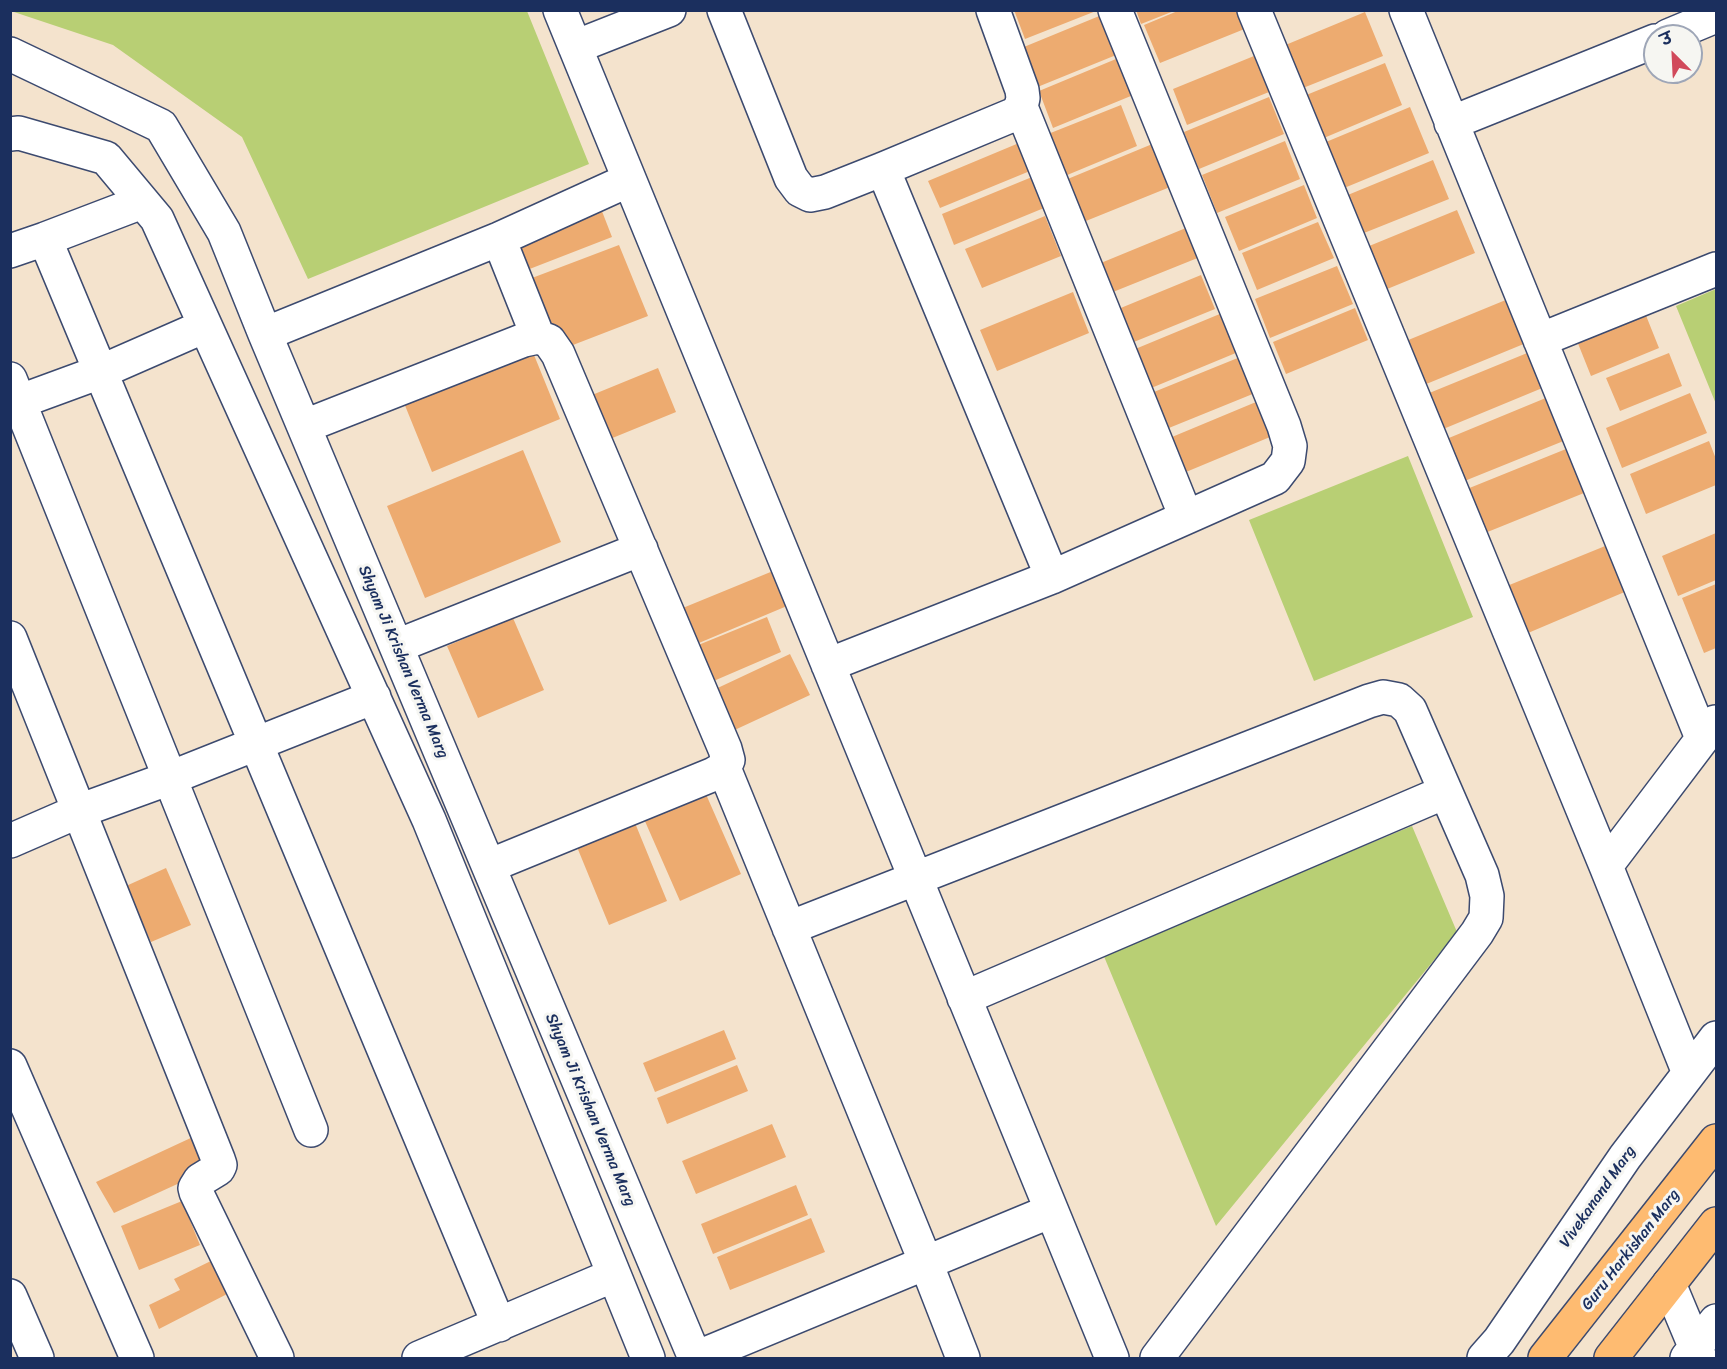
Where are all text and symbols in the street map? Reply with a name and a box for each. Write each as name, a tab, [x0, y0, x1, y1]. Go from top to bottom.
north arrow	[1643, 24, 1703, 84]
text: उ	[1656, 24, 1677, 54]
street label: Shyam Ji Krishan Verma Marg	[354, 563, 452, 761]
street label: Shyam Ji Krishan Verma Marg	[541, 1011, 639, 1209]
street label: Vivekanand Marg	[1556, 1142, 1640, 1252]
street label: Guru Harkishan Marg	[1578, 1186, 1684, 1314]

